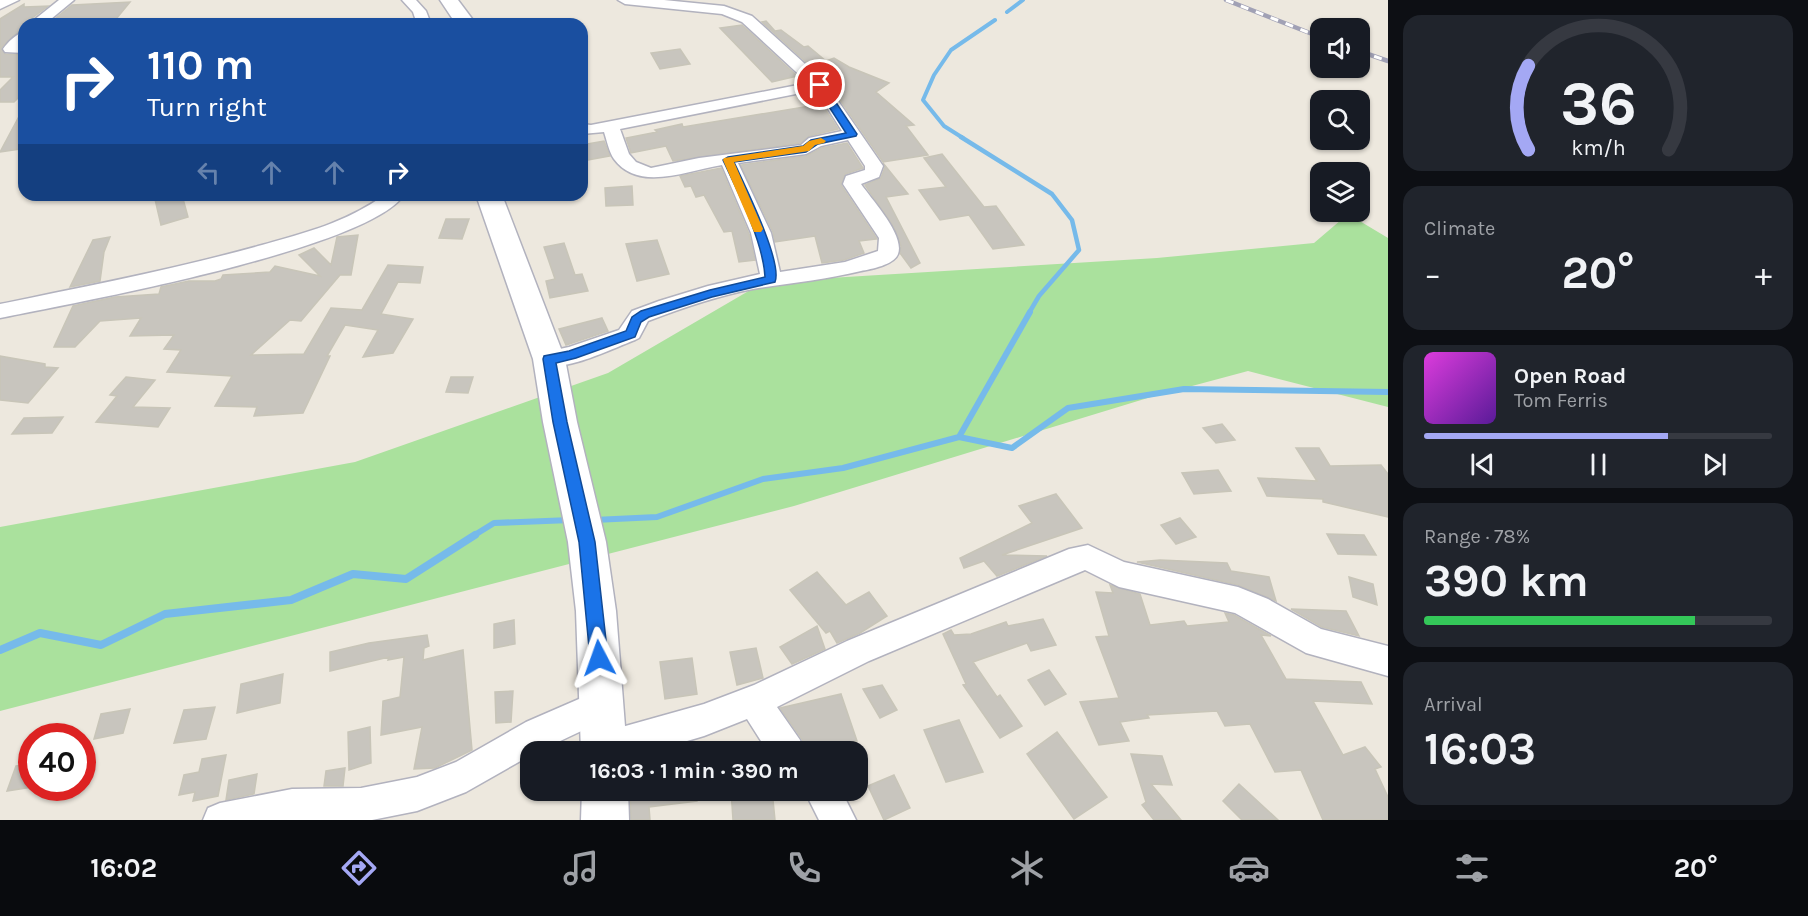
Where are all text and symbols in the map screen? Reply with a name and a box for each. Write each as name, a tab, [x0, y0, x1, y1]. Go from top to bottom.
map controls	[1310, 18, 1370, 222]
button: sound	[1310, 18, 1370, 78]
text: 110 m	[147, 40, 254, 90]
icon: right	[48, 42, 126, 120]
pin	[794, 59, 845, 110]
text: 36	[1560, 67, 1636, 140]
icon: arrive	[803, 68, 836, 101]
button: search	[1310, 90, 1370, 150]
text: Turn right	[147, 91, 267, 123]
text: km/h	[1571, 135, 1625, 160]
icon: left	[192, 156, 225, 189]
icon: ahead	[255, 156, 288, 189]
icon: ahead	[318, 156, 351, 189]
icon: right	[381, 156, 414, 189]
button: layers	[1310, 162, 1370, 222]
text: Climate	[1424, 217, 1495, 240]
text: 20°	[1561, 247, 1635, 299]
text: −	[1424, 255, 1441, 293]
text: +	[1755, 255, 1772, 293]
text: Open Road	[1514, 363, 1626, 389]
text: Tom Ferris	[1514, 389, 1608, 412]
icon: previous	[1466, 448, 1499, 481]
icon: pause	[1582, 448, 1615, 481]
icon: next	[1698, 448, 1731, 481]
text: Range · 78%	[1424, 525, 1530, 548]
text: 390 km	[1424, 555, 1589, 607]
position arrow	[567, 626, 631, 690]
text: Arrival	[1424, 693, 1483, 716]
speed limit sign: 40	[18, 723, 96, 801]
text: 16:03	[1424, 723, 1536, 775]
text: 16:03 · 1 min · 390 m	[589, 758, 799, 784]
icon: directions	[338, 847, 380, 889]
icon: music	[560, 847, 602, 889]
icon: phone	[783, 847, 825, 889]
icon: climate	[1006, 847, 1048, 889]
icon: car	[1228, 847, 1270, 889]
icon: filters	[1451, 847, 1493, 889]
text: 16:02	[90, 852, 157, 884]
text: 20°	[1674, 852, 1718, 884]

